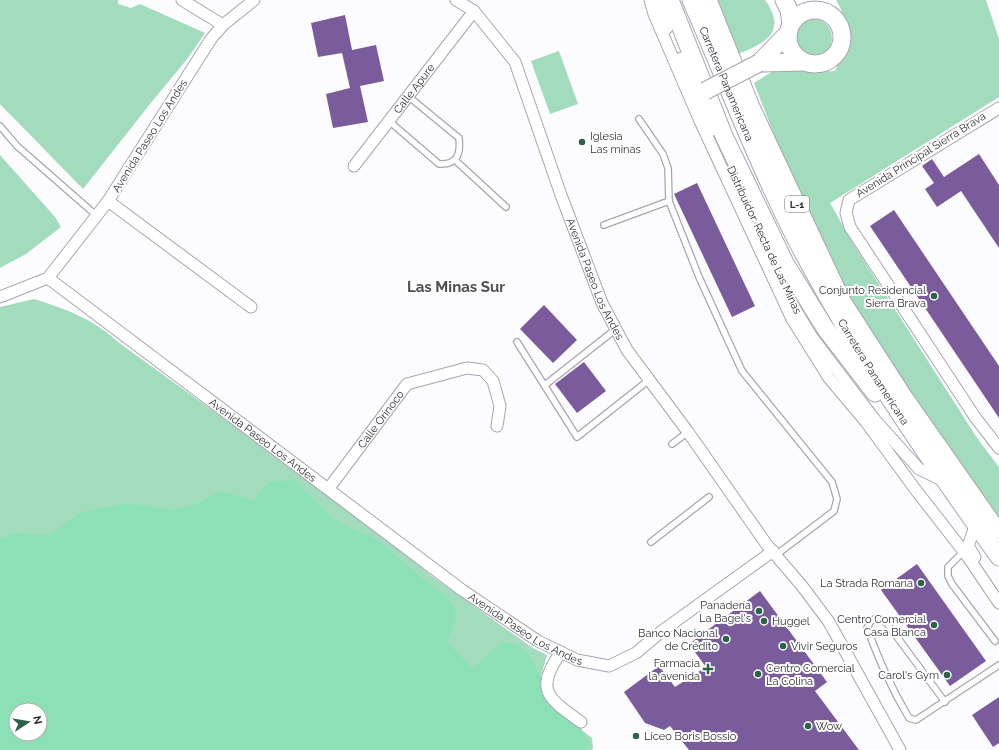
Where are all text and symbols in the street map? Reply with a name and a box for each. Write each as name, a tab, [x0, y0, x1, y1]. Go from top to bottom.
street label: Carretera Panamericana	[697, 25, 756, 143]
street label: Calle Apure	[391, 61, 438, 116]
street label: Avenida Paseo Los Andes	[110, 77, 190, 195]
street label: Avenida Principal Sierra Brava	[854, 110, 988, 200]
place label: Iglesia Las minas	[590, 130, 641, 156]
marker: Iglesia Las minas	[577, 137, 587, 147]
street label: Distribuidor: Recta de Las Minas	[724, 164, 804, 316]
road number: L-1	[785, 196, 809, 212]
street label: Avenida Paseo Los Andes	[564, 216, 627, 342]
district label: Las Minas Sur	[407, 278, 505, 296]
place label: Conjunto Residencial Sierra Brava	[819, 284, 926, 310]
marker: Conjunto Residencial Sierra Brava	[929, 291, 939, 301]
street label: Carretera Panamericana	[835, 317, 912, 427]
street label: Calle Orinoco	[355, 387, 407, 451]
street label: Avenida Paseo Los Andes	[207, 395, 319, 485]
place label: La Strada Romana	[820, 577, 913, 590]
marker: La Strada Romana	[916, 578, 926, 588]
street label: Avenida Paseo Los Andes	[466, 590, 583, 667]
place label: Panadería La Bagel's	[699, 599, 751, 625]
marker: Panadería La Bagel's	[754, 606, 764, 616]
place label: Centro Comercial Casa Blanca	[837, 613, 926, 639]
place label: Huggel	[772, 615, 810, 628]
marker: Huggel	[759, 616, 769, 626]
marker: Centro Comercial Casa Blanca	[929, 620, 939, 630]
place label: Banco Nacional de Crédito	[638, 627, 718, 653]
marker: Banco Nacional de Crédito	[721, 634, 731, 644]
place label: Vivir Seguros	[791, 640, 858, 653]
marker: Vivir Seguros	[778, 641, 788, 651]
place label: Farmacia la avenida	[649, 657, 700, 683]
place label: Centro Comercial La Colina	[766, 662, 855, 688]
marker: Farmacia la avenida	[703, 664, 713, 674]
marker: Centro Comercial La Colina	[753, 669, 763, 679]
place label: Carol's Gym	[878, 669, 939, 682]
marker: Carol's Gym	[942, 670, 952, 680]
north arrow	[8, 702, 48, 742]
text: N	[30, 715, 45, 725]
place label: Wow	[816, 720, 842, 733]
marker: Wow	[803, 721, 813, 731]
place label: Liceo Boris Bossio	[644, 730, 737, 743]
marker: Liceo Boris Bossio	[631, 731, 641, 741]

